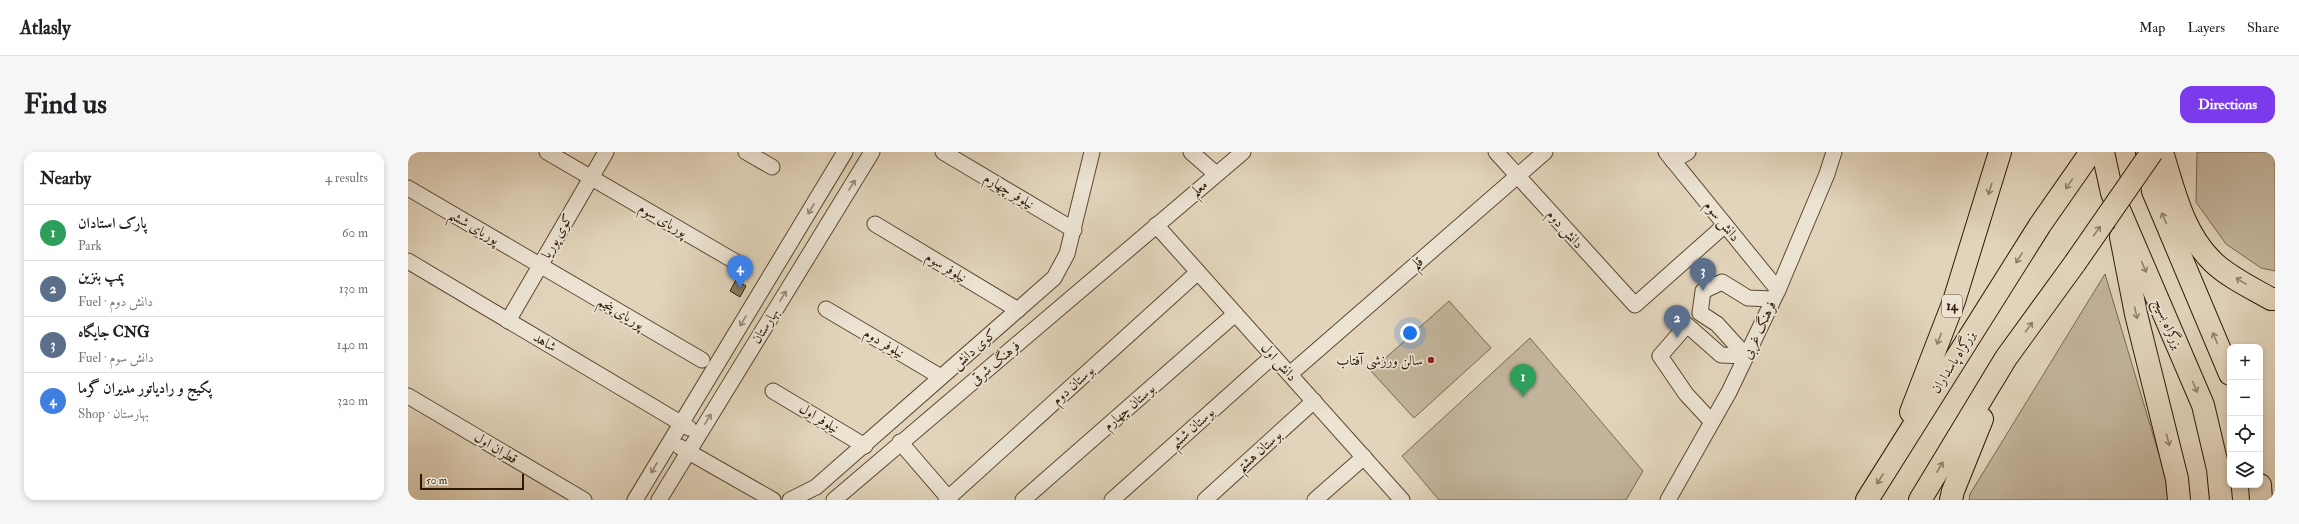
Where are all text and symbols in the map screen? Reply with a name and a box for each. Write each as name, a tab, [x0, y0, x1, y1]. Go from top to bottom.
text: Atlasly	[20, 16, 71, 40]
text: Map	[2139, 19, 2165, 36]
text: Layers	[2187, 19, 2225, 36]
text: Share	[2247, 19, 2279, 36]
button: Directions	[2180, 86, 2275, 123]
text: Find us	[24, 87, 107, 122]
text: Nearby	[40, 168, 91, 189]
street label: نیلوفر چهارم	[979, 169, 1037, 216]
text: 4 results	[325, 170, 368, 186]
street label: معلم	[1187, 176, 1215, 205]
one-way arrow	[2065, 178, 2073, 189]
one-way arrow	[848, 179, 856, 191]
one-way arrow	[1986, 183, 1993, 196]
street label: دانش سوم	[1697, 197, 1744, 247]
street label: پوریای سوم	[634, 199, 692, 245]
one-way arrow	[806, 203, 814, 215]
street label: پوریای ششم	[443, 206, 503, 253]
street label: دانش دوم	[1540, 206, 1587, 255]
street label: کوی پوریا	[538, 211, 578, 262]
one-way arrow	[2160, 212, 2167, 224]
text: پارک استادان	[78, 214, 147, 233]
text: 1	[51, 225, 55, 241]
text: 60 m	[342, 225, 368, 241]
one-way arrow	[2093, 225, 2101, 236]
text: Park	[78, 238, 102, 254]
street label: نیلوفر سوم	[920, 248, 970, 289]
one-way arrow	[2015, 252, 2023, 264]
street label: قلم	[1407, 253, 1431, 278]
pin: 4	[727, 255, 753, 288]
pin: 3	[1690, 258, 1716, 291]
one-way arrow	[2140, 261, 2148, 273]
text: پمپ بنزین	[78, 267, 124, 286]
one-way arrow	[2235, 277, 2247, 285]
text: 2	[50, 281, 56, 297]
text: 130 m	[339, 281, 368, 297]
one-way arrow	[780, 290, 788, 302]
street label: پوریای پنجم	[592, 293, 649, 338]
text: Fuel · دانش دوم	[78, 294, 153, 310]
road number: 14	[1942, 295, 1962, 317]
street label: بزرگراه بسیج	[2146, 296, 2187, 354]
street label: فرهنگ غربی	[1737, 298, 1781, 362]
street label: بهارستان	[748, 305, 783, 347]
pin: 2	[1664, 305, 1690, 338]
one-way arrow	[2133, 307, 2141, 320]
one-way arrow	[739, 315, 747, 327]
one-way arrow	[2025, 321, 2033, 332]
text: جایگاه CNG	[78, 323, 150, 342]
your location	[1400, 323, 1420, 343]
street label: نیلوفر دوم	[859, 324, 908, 365]
street label: کوی دانش	[948, 325, 1000, 374]
street label: بزرگراه پاسداران	[1926, 326, 1981, 398]
street label: شاهد	[530, 329, 560, 355]
one-way arrow	[2211, 332, 2218, 344]
one-way arrow	[1935, 333, 1943, 345]
street label: فرهنگ شرقی	[966, 336, 1024, 390]
text: 3	[51, 337, 56, 353]
text: 140 m	[337, 337, 368, 353]
street label: دانش اول	[1257, 339, 1301, 385]
map controls	[2227, 344, 2263, 488]
button: +	[2227, 344, 2263, 380]
text: Fuel · دانش سوم	[78, 350, 154, 366]
place label: سالن ورزشی آفتاب	[1336, 352, 1423, 370]
marker: سالن ورزشی آفتاب	[1426, 355, 1436, 365]
street label: بوستان دوم	[1048, 361, 1101, 411]
pin: 1	[1510, 364, 1536, 397]
text: پکیج و رادیاتور مدیران گرما	[78, 379, 212, 398]
street label: بوستان چهارم	[1100, 380, 1161, 437]
one-way arrow	[2192, 380, 2199, 392]
button: −	[2227, 380, 2263, 416]
text: 4	[49, 393, 57, 409]
text: 320 m	[337, 393, 368, 409]
street label: نیلوفر اول	[796, 400, 842, 436]
street label: بوستان ششم	[1166, 403, 1221, 456]
text: Shop · بهارستان	[78, 406, 149, 422]
one-way arrow	[704, 413, 712, 425]
button: locate	[2227, 416, 2263, 452]
street label: بوستان هشتم	[1233, 426, 1289, 479]
street label: قطران اول	[471, 428, 521, 468]
one-way arrow	[2164, 433, 2172, 446]
button: layers	[2227, 452, 2263, 488]
one-way arrow	[650, 462, 658, 474]
one-way arrow	[1936, 462, 1944, 473]
scale bar	[420, 472, 524, 491]
one-way arrow	[1876, 473, 1884, 485]
text: 50 m	[426, 474, 447, 487]

